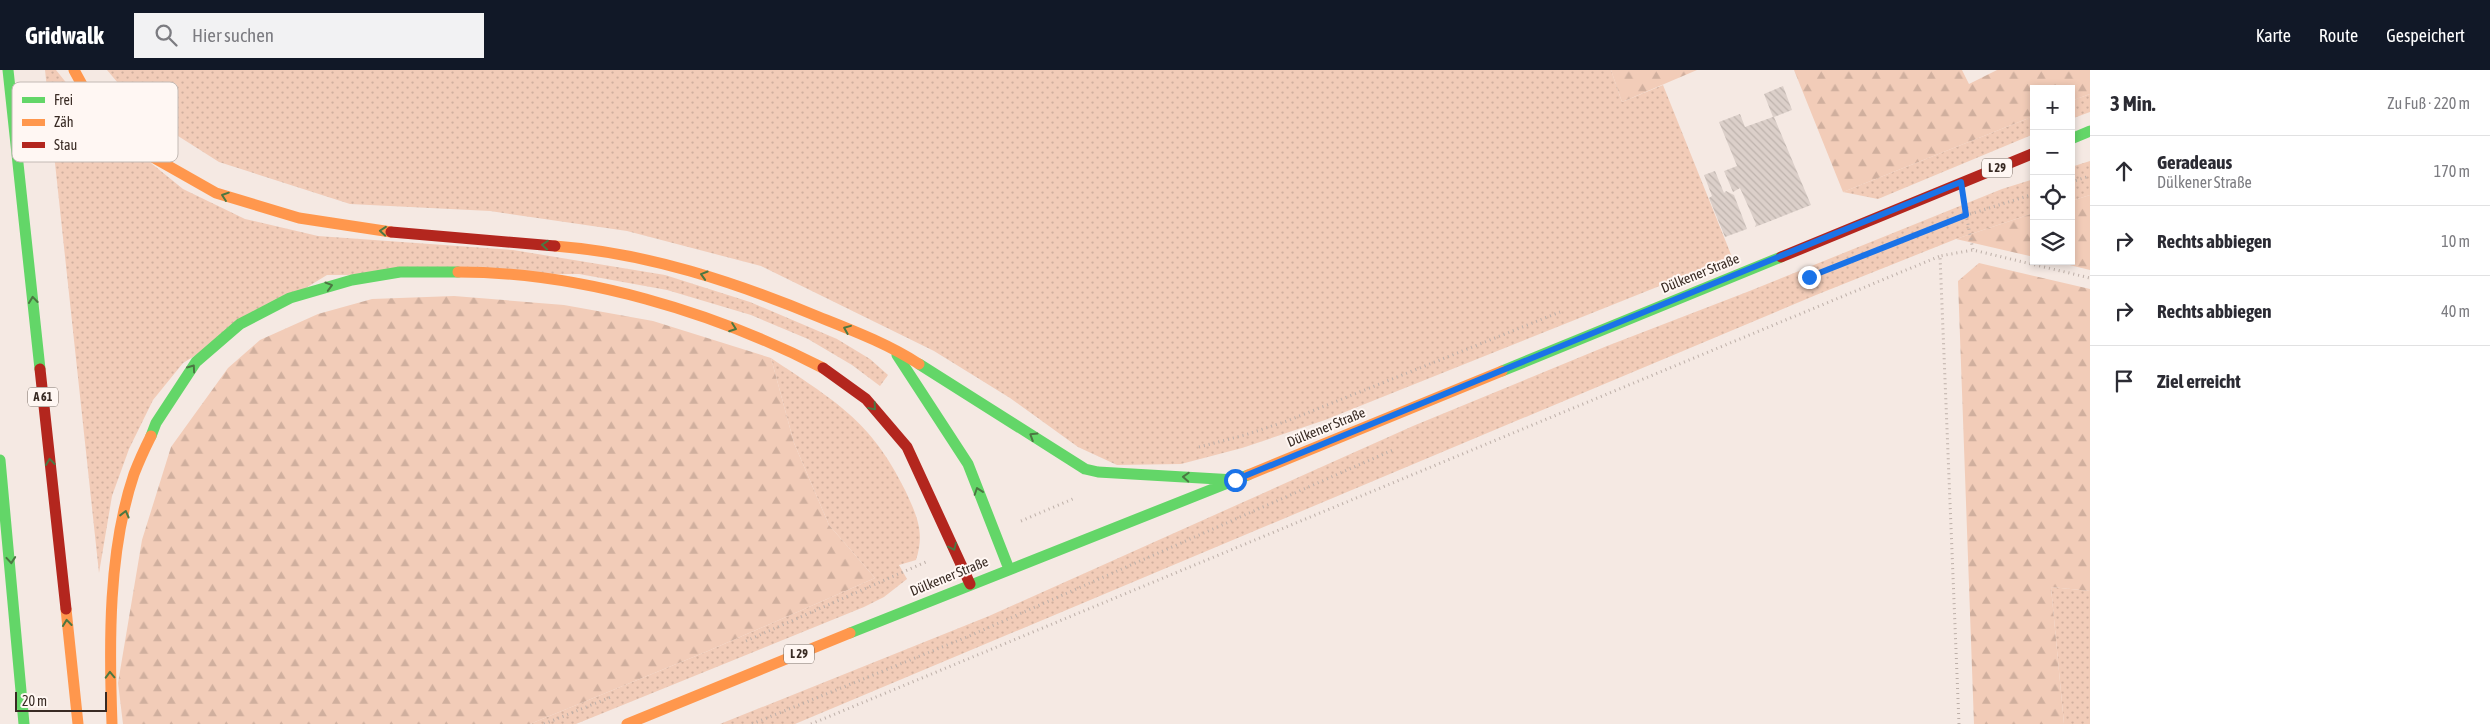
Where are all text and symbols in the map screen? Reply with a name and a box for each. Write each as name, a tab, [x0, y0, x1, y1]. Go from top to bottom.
search box	[134, 13, 484, 58]
icon: search	[152, 21, 180, 49]
text: Gridwalk	[25, 22, 104, 49]
text: Hier suchen	[192, 24, 274, 46]
text: Karte	[2256, 25, 2291, 46]
text: Route	[2319, 25, 2358, 46]
text: Gespeichert	[2386, 25, 2465, 46]
legend	[12, 82, 178, 162]
map controls	[2030, 85, 2075, 265]
button: +	[2030, 85, 2075, 130]
text: 3 Min.	[2110, 91, 2156, 115]
text: Frei	[54, 92, 73, 108]
text: Zu Fuß · 220 m	[2387, 94, 2470, 112]
text: Zäh	[54, 114, 74, 130]
button: −	[2030, 130, 2075, 175]
text: Stau	[54, 137, 77, 153]
text: Geradeaus	[2157, 151, 2232, 173]
icon: ahead	[2110, 157, 2138, 185]
road number: L 29	[1982, 159, 2012, 178]
text: 170 m	[2434, 162, 2470, 180]
text: Dülkener Straße	[2157, 173, 2252, 191]
button: locate	[2030, 175, 2075, 220]
one-way arrow	[221, 192, 230, 202]
button: layers	[2030, 220, 2075, 265]
one-way arrow	[379, 226, 387, 237]
icon: right	[2110, 227, 2138, 255]
text: Rechts abbiegen	[2157, 230, 2272, 252]
text: 10 m	[2441, 232, 2470, 250]
one-way arrow	[541, 240, 549, 251]
street label: Dülkener Straße	[1659, 250, 1741, 296]
route end	[1798, 266, 1821, 289]
one-way arrow	[701, 271, 709, 281]
one-way arrow	[325, 282, 333, 292]
one-way arrow	[28, 296, 39, 304]
icon: right	[2110, 297, 2138, 325]
text: Rechts abbiegen	[2157, 300, 2272, 322]
text: 40 m	[2441, 302, 2470, 320]
one-way arrow	[728, 322, 736, 332]
one-way arrow	[843, 324, 852, 335]
one-way arrow	[186, 364, 195, 374]
icon: arrive	[2110, 367, 2138, 395]
text: Ziel erreicht	[2157, 370, 2241, 392]
road number: A 61	[28, 388, 58, 407]
one-way arrow	[867, 402, 876, 411]
street label: Dülkener Straße	[1285, 404, 1367, 450]
one-way arrow	[1030, 433, 1039, 443]
one-way arrow	[45, 457, 56, 465]
route start	[1224, 469, 1247, 492]
one-way arrow	[1182, 472, 1190, 483]
one-way arrow	[974, 487, 984, 496]
one-way arrow	[119, 510, 130, 518]
one-way arrow	[947, 542, 958, 551]
street label: Dülkener Straße	[908, 553, 990, 599]
one-way arrow	[5, 557, 16, 565]
one-way arrow	[62, 619, 73, 627]
road number: L 29	[784, 644, 814, 664]
one-way arrow	[105, 671, 116, 679]
scale bar	[15, 689, 108, 712]
text: 20 m	[22, 693, 47, 709]

